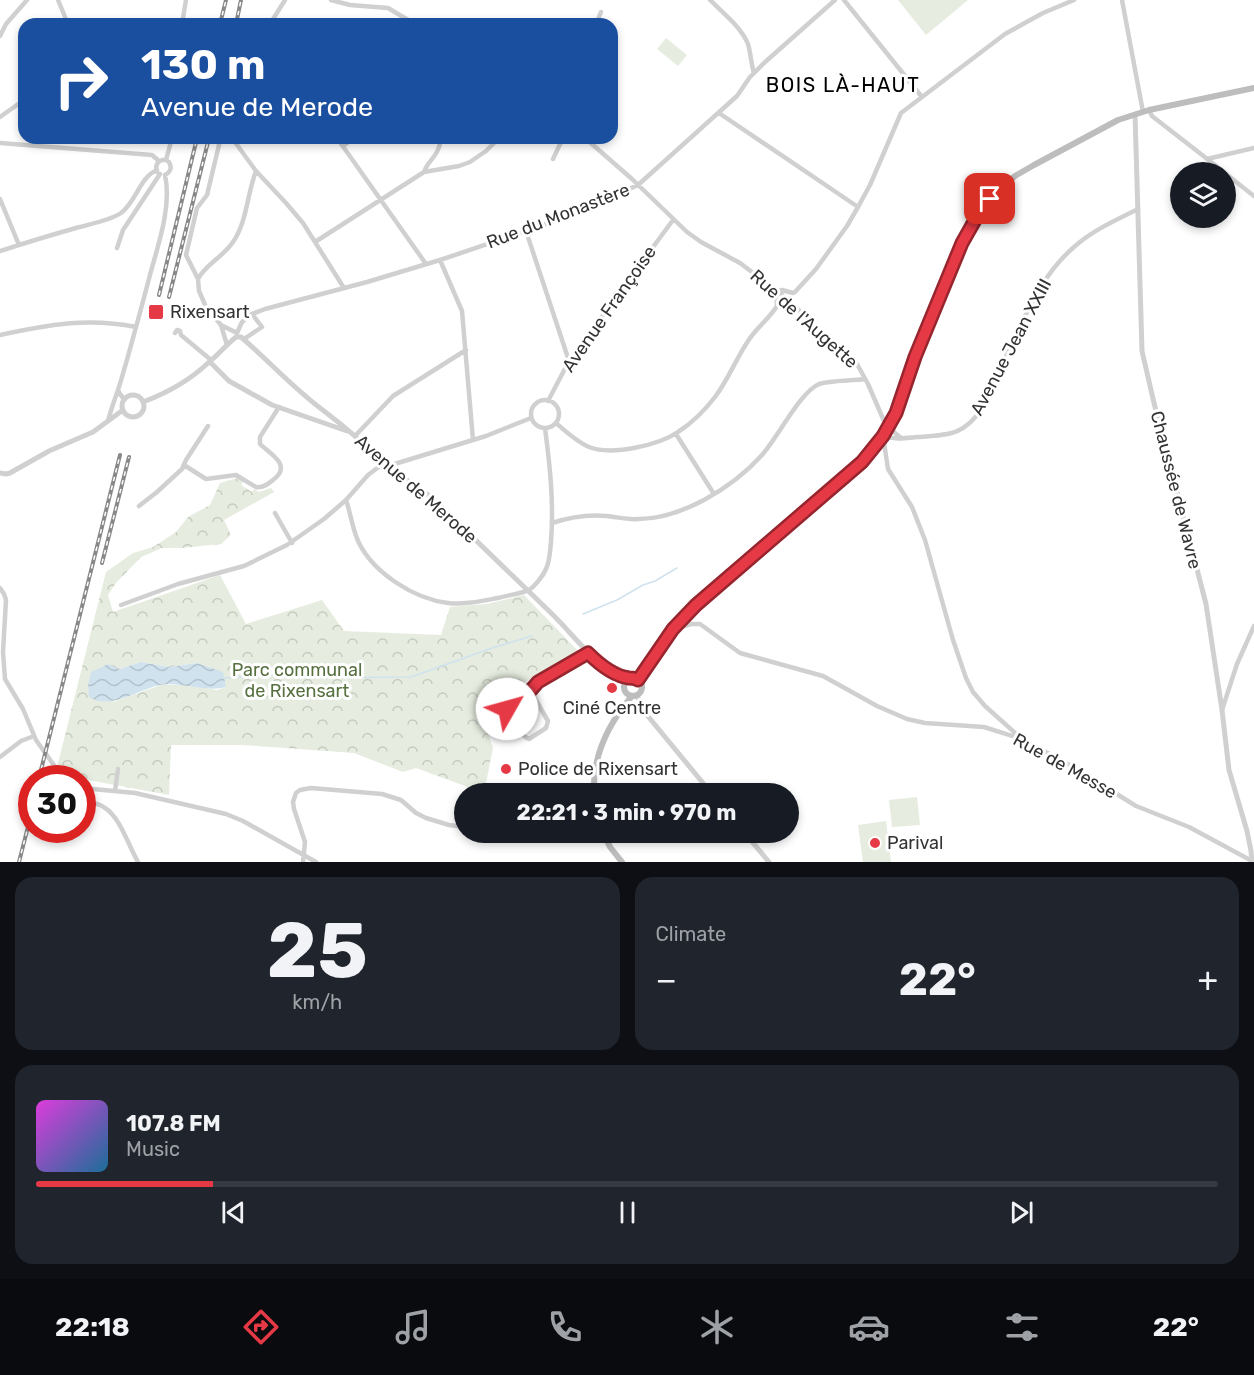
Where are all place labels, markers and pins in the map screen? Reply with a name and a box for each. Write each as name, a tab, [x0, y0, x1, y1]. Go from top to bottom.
pin	[964, 173, 1015, 224]
place label: Rixensart	[170, 301, 250, 323]
marker: Rixensart	[147, 303, 165, 321]
marker: Ciné Centre	[605, 681, 619, 695]
place label: Ciné Centre	[563, 697, 661, 719]
place label: Police de Rixensart	[518, 758, 678, 780]
marker: Police de Rixensart	[499, 762, 513, 776]
place label: Parival	[887, 832, 943, 854]
marker: Parival	[868, 836, 882, 850]

